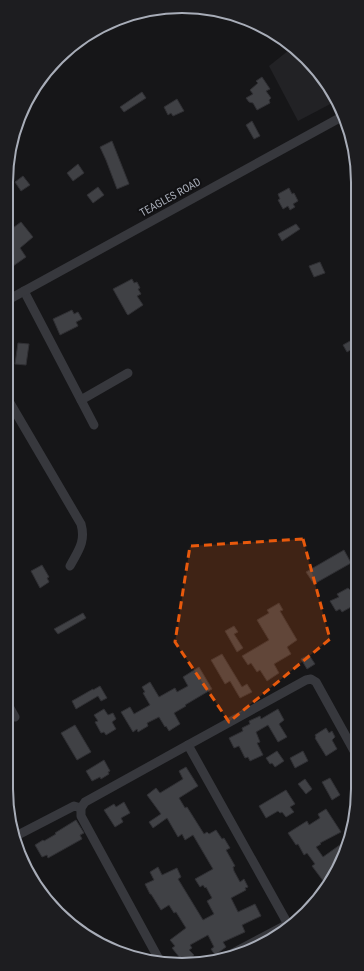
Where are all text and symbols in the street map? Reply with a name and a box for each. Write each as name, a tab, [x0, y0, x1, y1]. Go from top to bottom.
street label: TEAGLES ROAD	[137, 175, 203, 220]

